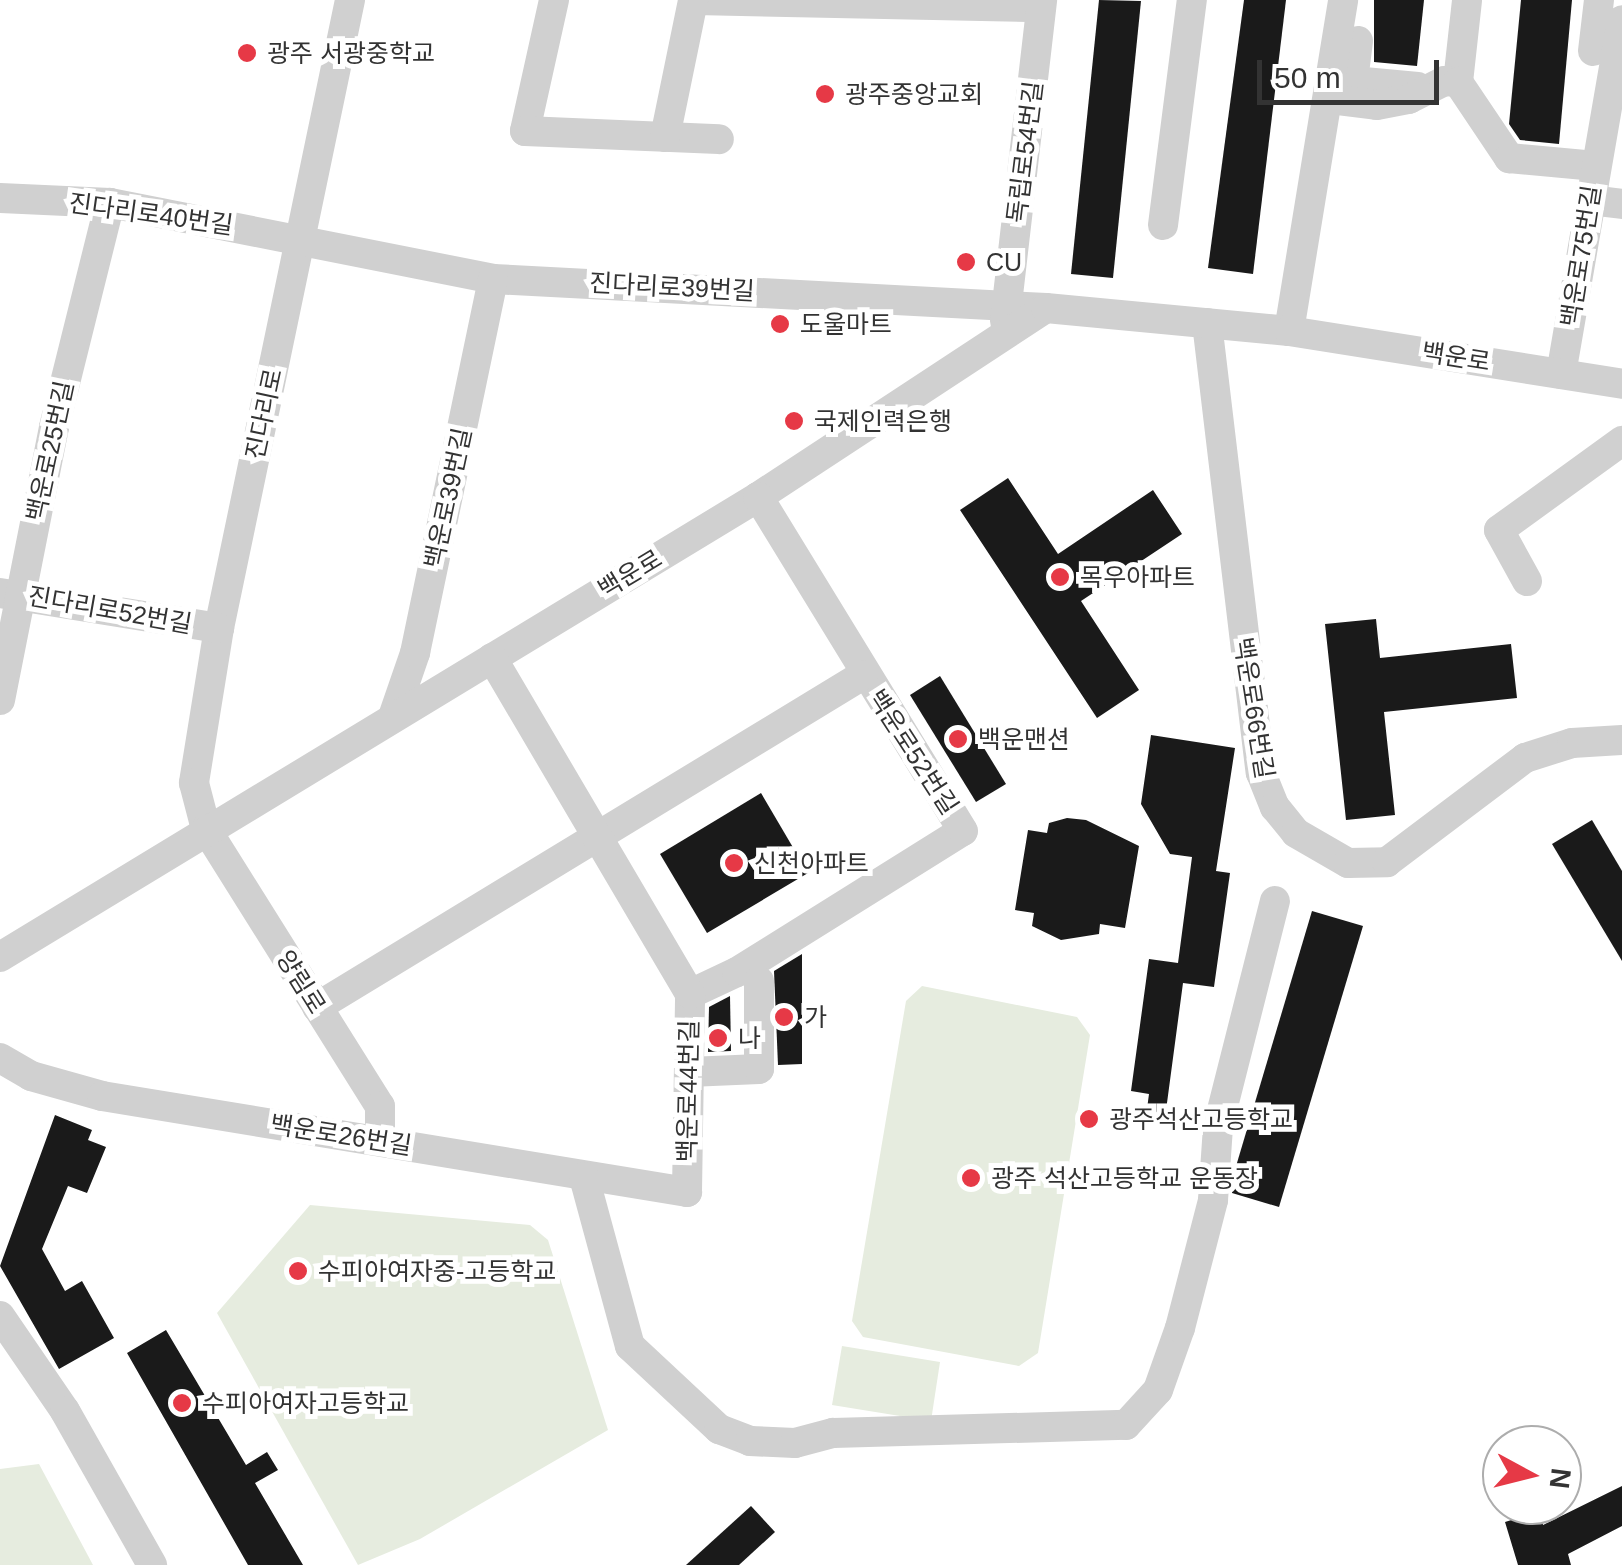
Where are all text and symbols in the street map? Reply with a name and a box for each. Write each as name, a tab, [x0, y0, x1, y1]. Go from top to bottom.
place label: 광주 서광중학교	[267, 38, 435, 68]
scale bar	[1262, 40, 1444, 102]
marker: 광주 서광중학교	[236, 42, 258, 64]
text: 50 m	[1274, 61, 1341, 94]
place label: 광주중앙교회	[845, 79, 983, 109]
street label: 독립로54번길	[1001, 79, 1049, 225]
marker: 광주중앙교회	[814, 83, 836, 105]
street label: 백운로75번길	[1555, 183, 1607, 329]
street label: 진다리로40번길	[67, 188, 235, 240]
place label: CU	[986, 247, 1022, 277]
marker: CU	[955, 251, 977, 273]
street label: 진다리로39번길	[588, 268, 756, 306]
place label: 도울마트	[800, 309, 892, 339]
marker: 도울마트	[769, 313, 791, 335]
street label: 백운로	[1420, 337, 1492, 377]
street label: 진다리로	[240, 366, 288, 462]
street label: 백운로25번길	[20, 378, 80, 524]
place label: 국제인력은행	[814, 406, 952, 436]
marker: 국제인력은행	[783, 410, 805, 432]
street label: 백운로39번길	[418, 425, 478, 571]
street label: 백운로	[593, 543, 667, 605]
place label: 목우아파트	[1080, 562, 1195, 592]
marker: 목우아파트	[1049, 566, 1071, 588]
street label: 진다리로52번길	[26, 581, 194, 639]
street label: 백운로66번길	[1228, 635, 1280, 781]
street label: 백운로52번길	[862, 684, 964, 820]
place label: 백운맨션	[978, 724, 1070, 754]
marker: 백운맨션	[947, 728, 969, 750]
place label: 신천아파트	[754, 848, 869, 878]
marker: 신천아파트	[723, 852, 745, 874]
street label: 양림로	[270, 945, 332, 1019]
place label: 가	[804, 1002, 827, 1032]
marker: 가	[773, 1006, 795, 1028]
street label: 백운로44번길	[672, 1019, 704, 1163]
place label: 나	[738, 1023, 761, 1053]
marker: 나	[707, 1027, 729, 1049]
place label: 광주석산고등학교	[1109, 1104, 1293, 1134]
marker: 광주석산고등학교	[1078, 1108, 1100, 1130]
street label: 백운로26번길	[268, 1109, 414, 1161]
place label: 광주 석산고등학교 운동장	[991, 1163, 1258, 1193]
marker: 광주 석산고등학교 운동장	[960, 1167, 982, 1189]
place label: 수피아여자중-고등학교	[318, 1256, 556, 1286]
marker: 수피아여자중-고등학교	[287, 1260, 309, 1282]
place label: 수피아여자고등학교	[202, 1388, 409, 1418]
marker: 수피아여자고등학교	[171, 1392, 193, 1414]
north arrow	[1482, 1425, 1582, 1525]
text: N	[1544, 1467, 1577, 1490]

